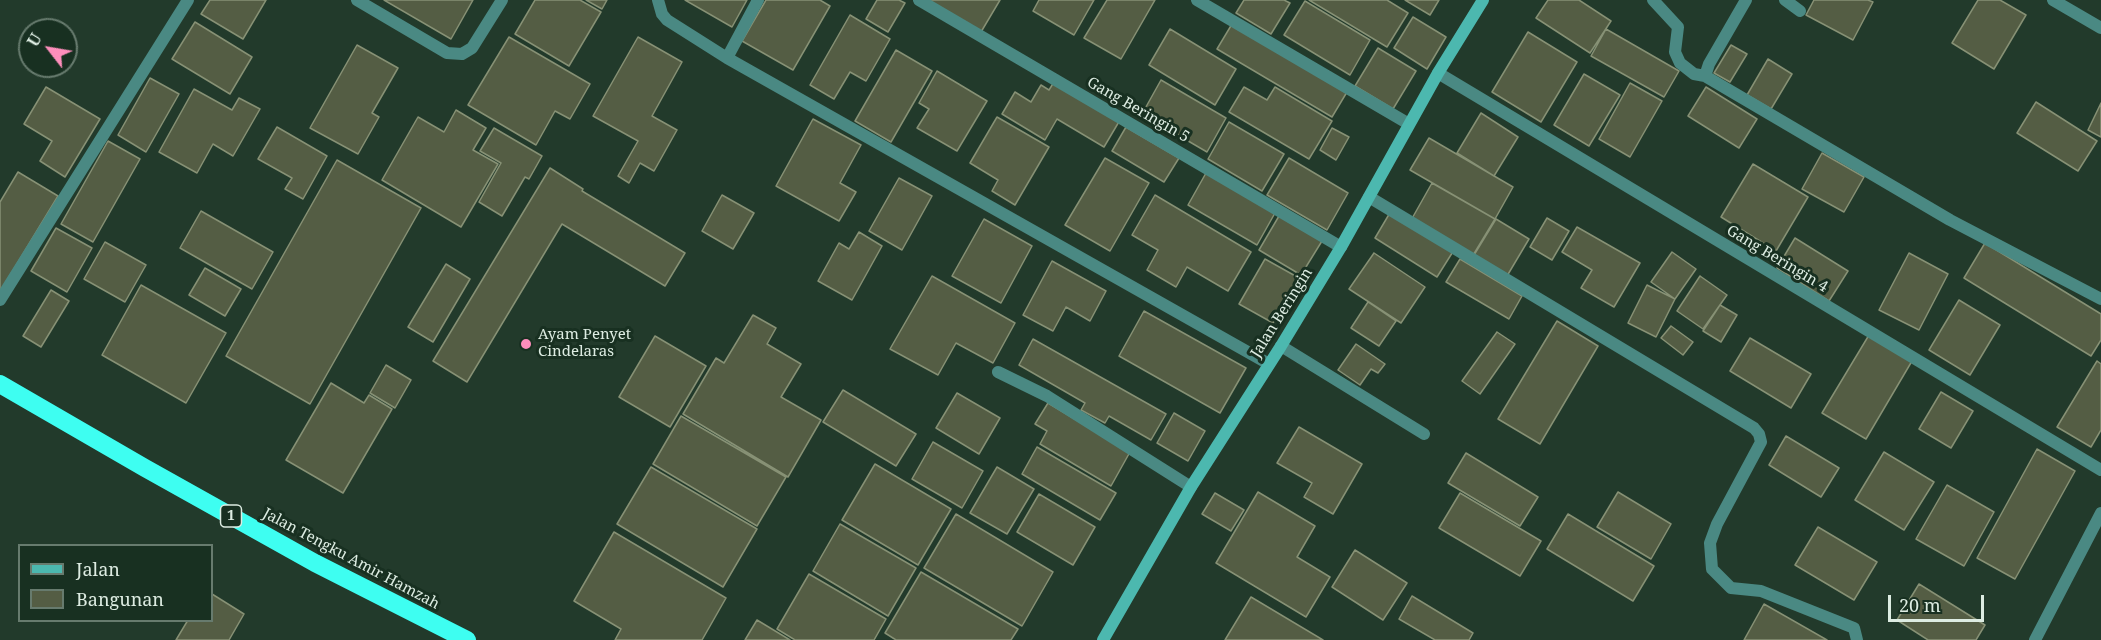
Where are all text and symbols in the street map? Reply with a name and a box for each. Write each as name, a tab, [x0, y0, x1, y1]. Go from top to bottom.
north arrow	[18, 18, 78, 78]
text: U	[22, 29, 47, 51]
street label: Gang Beringin 5	[1084, 73, 1192, 147]
street label: Gang Beringin 4	[1723, 222, 1831, 296]
street label: Jalan Beringin	[1247, 265, 1317, 361]
place label: Ayam Penyet Cindelaras	[538, 326, 631, 361]
marker: Ayam Penyet Cindelaras	[519, 337, 533, 351]
road number: 1	[220, 505, 242, 527]
street label: Jalan Tengku Amir Hamzah	[260, 505, 442, 613]
legend	[18, 544, 213, 622]
text: Jalan	[76, 557, 120, 581]
scale bar	[1891, 583, 1987, 621]
text: Bangunan	[76, 587, 164, 611]
text: 20 m	[1899, 593, 1941, 617]

